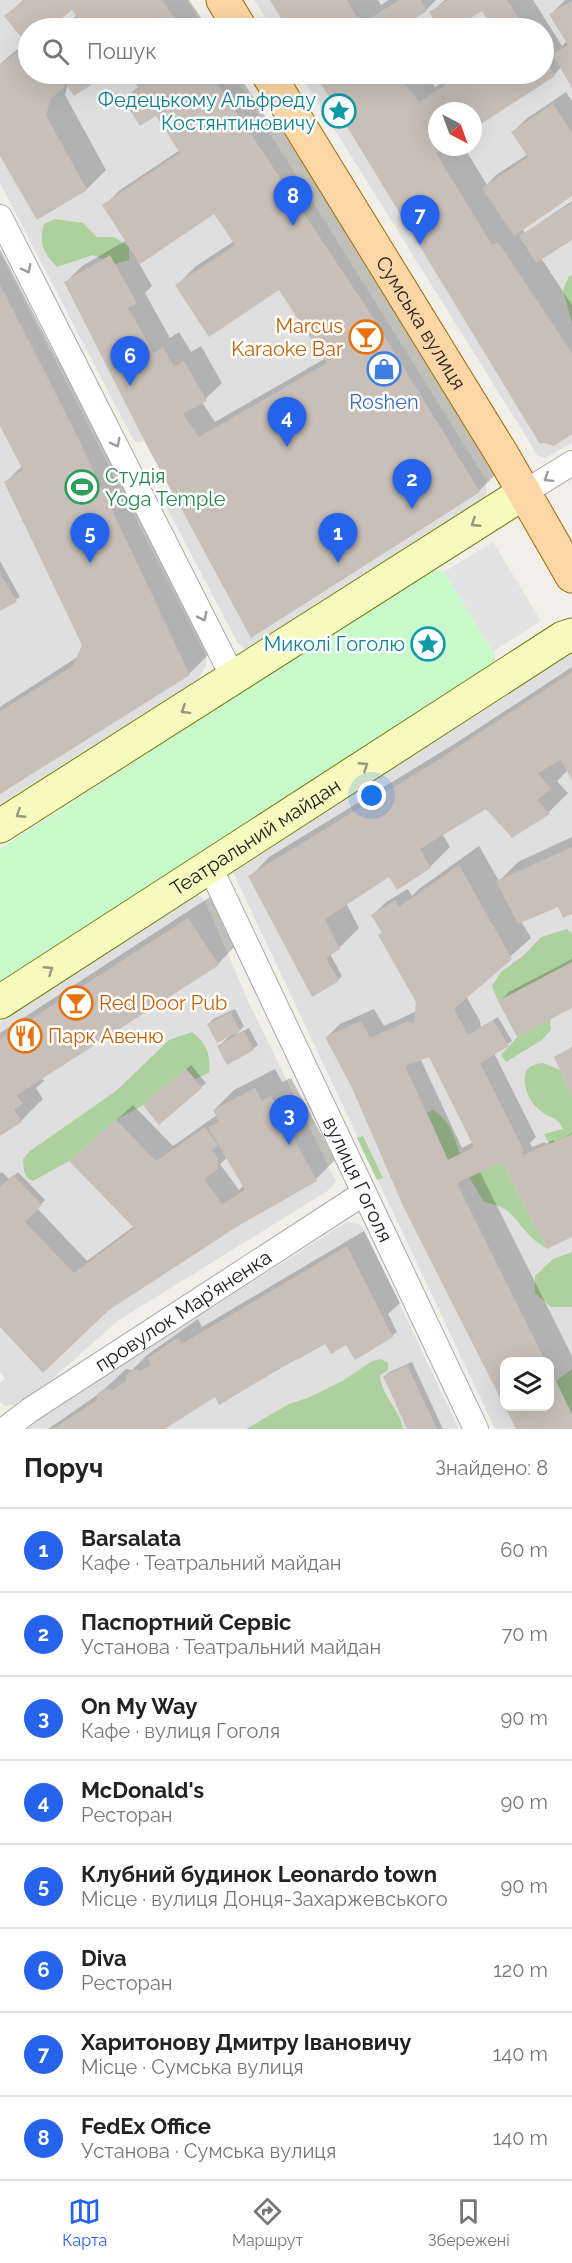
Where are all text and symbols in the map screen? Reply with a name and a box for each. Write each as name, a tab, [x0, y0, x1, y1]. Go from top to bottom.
search box	[18, 18, 554, 84]
icon: search	[39, 35, 72, 68]
text: Пошук	[87, 38, 157, 64]
place label: Федецькому Альфреду Костянтиновичу	[98, 88, 316, 135]
place icon: Федецькому Альфреду Костянтиновичу	[321, 93, 357, 129]
north arrow	[428, 102, 482, 156]
pin: 8	[274, 176, 312, 226]
pin: 7	[400, 196, 440, 245]
street label: Сумська вулиця	[371, 251, 471, 394]
one-way arrow	[19, 263, 31, 274]
place label: Marcus Karaoke Bar	[231, 314, 343, 361]
bar icon: Marcus Karaoke Bar	[348, 319, 384, 355]
pin: 6	[110, 336, 150, 386]
shop icon: Roshen	[366, 351, 402, 387]
place label: Roshen	[349, 390, 419, 414]
pin: 4	[268, 398, 306, 447]
one-way arrow	[108, 436, 120, 447]
pin: 2	[392, 460, 432, 509]
place label: Студiя Yoga Temple	[105, 464, 226, 511]
sports icon: Студiя Yoga Temple	[64, 469, 100, 505]
one-way arrow	[544, 470, 554, 482]
pin: 5	[70, 514, 110, 563]
pin: 1	[318, 514, 358, 563]
one-way arrow	[471, 516, 481, 528]
one-way arrow	[195, 611, 207, 622]
place icon: Миколі Гоголю	[410, 626, 446, 662]
place label: Миколі Гоголю	[264, 632, 405, 656]
one-way arrow	[181, 702, 191, 714]
one-way arrow	[357, 762, 368, 773]
street label: Театральний майдан	[166, 773, 345, 901]
your location	[357, 781, 386, 810]
one-way arrow	[15, 806, 26, 817]
one-way arrow	[43, 965, 53, 977]
bar icon: Red Door Pub	[58, 985, 94, 1021]
place label: Red Door Pub	[99, 991, 227, 1015]
restaurant icon: Парк Авеню	[7, 1018, 43, 1054]
place label: Парк Авеню	[48, 1024, 164, 1048]
pin: 3	[270, 1096, 308, 1145]
street label: вулиця Гоголя	[318, 1113, 398, 1246]
street label: провулок Мар’яненка	[90, 1245, 276, 1377]
map controls	[500, 1357, 554, 1411]
button: layers	[500, 1357, 554, 1411]
text: Поруч	[24, 1453, 103, 1483]
text: Знайдено: 8	[435, 1456, 548, 1480]
text: Barsalata	[81, 1525, 181, 1551]
text: 1	[39, 1538, 48, 1562]
text: 60 m	[500, 1538, 548, 1562]
text: Кафе · Театральний майдан	[81, 1551, 342, 1575]
text: Паспортний Сервіс	[81, 1609, 291, 1635]
text: 2	[38, 1622, 49, 1646]
text: 70 m	[502, 1622, 548, 1646]
text: Установа · Театральний майдан	[81, 1635, 381, 1659]
text: On My Way	[81, 1693, 197, 1719]
text: 3	[38, 1706, 49, 1730]
text: 90 m	[501, 1706, 548, 1730]
text: Кафе · вулиця Гоголя	[81, 1719, 280, 1743]
text: McDonald's	[81, 1777, 204, 1803]
text: 4	[38, 1790, 49, 1814]
text: 90 m	[501, 1790, 548, 1814]
text: Ресторан	[81, 1803, 173, 1827]
text: Клубний будинок Leonardo town	[81, 1861, 437, 1887]
text: 5	[38, 1874, 49, 1898]
text: 90 m	[501, 1874, 548, 1898]
text: Місце · вулиця Донця-Захаржевського	[81, 1887, 448, 1911]
text: Diva	[81, 1945, 127, 1971]
text: 6	[37, 1958, 50, 1982]
text: 120 m	[493, 1958, 548, 1982]
text: Ресторан	[81, 1971, 173, 1995]
text: Харитонову Дмитру Івановичу	[81, 2029, 411, 2055]
text: 7	[38, 2042, 49, 2066]
text: 140 m	[493, 2042, 548, 2066]
text: Місце · Сумська вулиця	[81, 2055, 304, 2079]
text: FedEx Office	[81, 2113, 211, 2139]
text: 8	[37, 2126, 50, 2150]
text: 140 m	[493, 2126, 548, 2150]
text: Установа · Сумська вулиця	[81, 2139, 336, 2163]
tab: Карта	[62, 2195, 107, 2250]
tab: Маршрут	[232, 2195, 303, 2250]
tab: Збережені	[428, 2195, 510, 2250]

